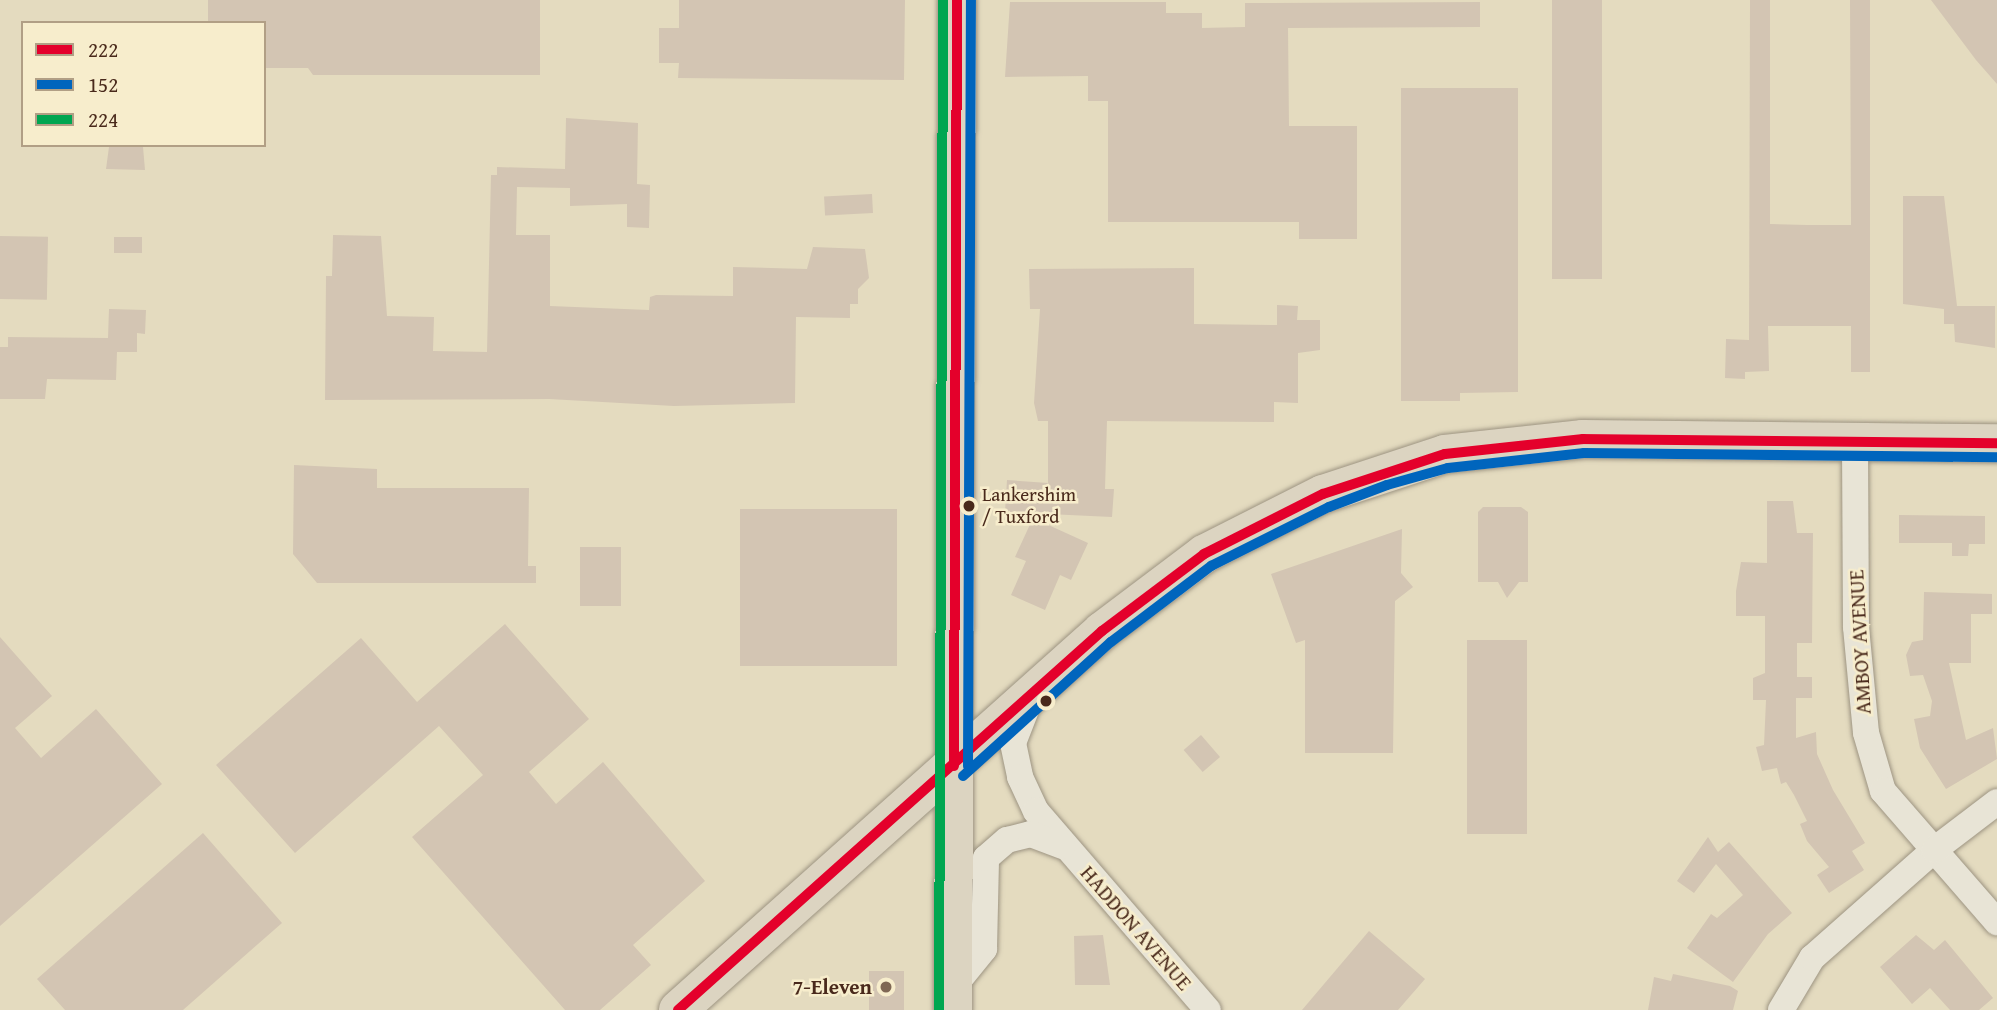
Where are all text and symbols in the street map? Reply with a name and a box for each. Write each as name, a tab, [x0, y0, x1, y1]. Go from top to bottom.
legend	[21, 21, 266, 147]
text: 222	[88, 34, 118, 65]
text: 152	[88, 69, 118, 100]
text: 224	[88, 104, 118, 135]
place label: Lankershim / Tuxford	[982, 484, 1076, 528]
marker: Lankershim / Tuxford	[962, 499, 976, 513]
street label: AMBOY AVENUE	[1844, 569, 1876, 715]
unlabelled marker	[1039, 694, 1053, 708]
street label: HADDON AVENUE	[1075, 861, 1197, 995]
place label: 7-Eleven	[792, 974, 872, 1000]
marker: 7-Eleven	[878, 979, 894, 995]

